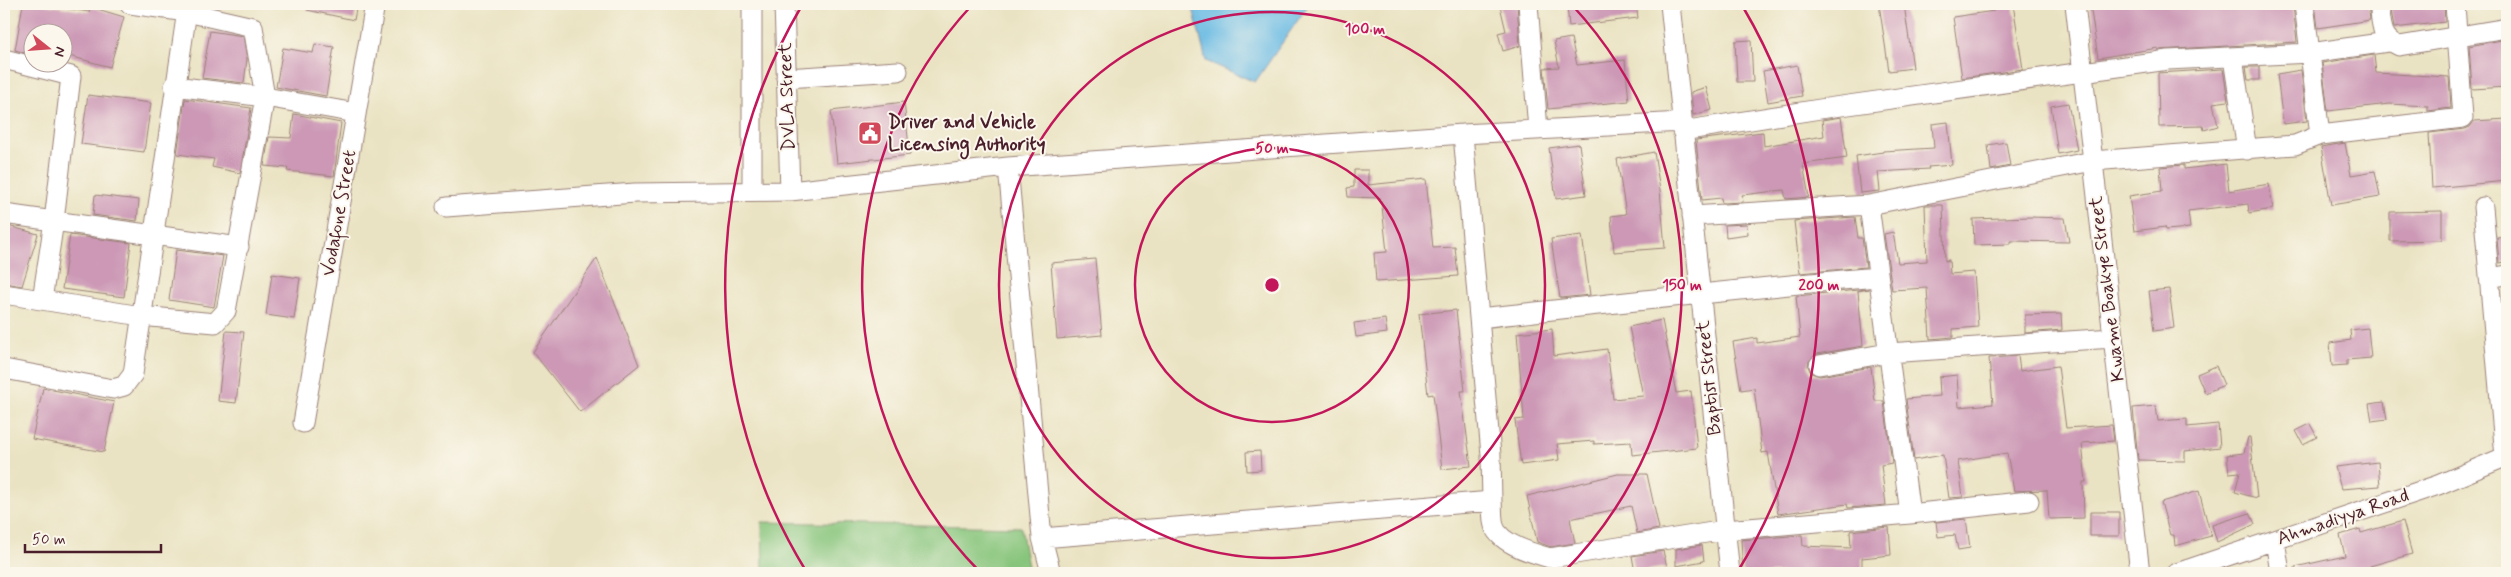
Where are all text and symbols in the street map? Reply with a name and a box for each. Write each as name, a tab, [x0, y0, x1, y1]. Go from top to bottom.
text: 100 m	[1345, 20, 1385, 40]
north arrow	[22, 22, 72, 72]
street label: DVLA Street	[773, 42, 801, 152]
text: N	[50, 44, 69, 59]
place label: Driver and Vehicle Licensing Authority	[888, 110, 1046, 160]
public building icon: Driver and Vehicle Licensing Authority	[857, 120, 883, 146]
text: 50 m	[1255, 139, 1289, 159]
street label: Vodafone Street	[316, 148, 365, 279]
street label: Kwame Boakye Street	[2083, 195, 2131, 383]
centre of rings	[1263, 276, 1281, 294]
text: 150 m	[1662, 276, 1702, 296]
text: 200 m	[1799, 276, 1840, 296]
street label: Baptist Street	[1691, 319, 1727, 437]
street label: Ahmadiyya Road	[2274, 483, 2413, 552]
scale bar	[25, 522, 161, 554]
text: 50 m	[32, 530, 66, 550]

